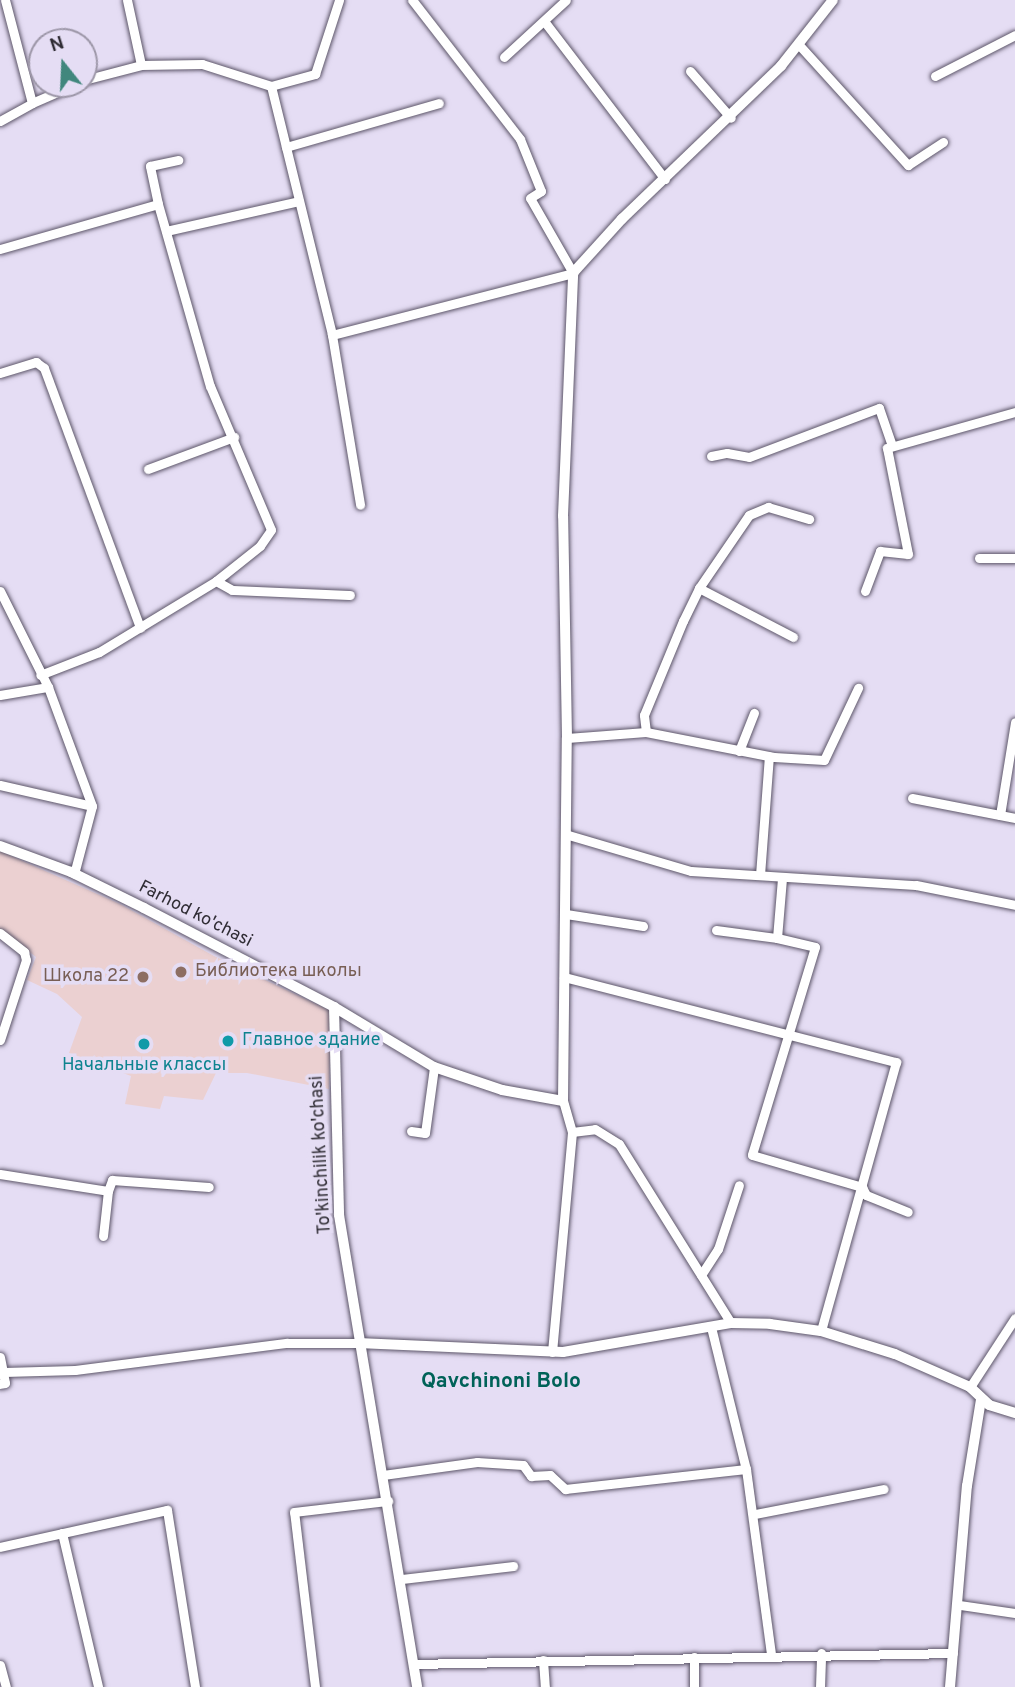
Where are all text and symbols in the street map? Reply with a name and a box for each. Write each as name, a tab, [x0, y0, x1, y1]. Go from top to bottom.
north arrow	[28, 28, 98, 98]
text: N	[47, 31, 67, 58]
street label: Farhod ko'chasi	[134, 877, 256, 953]
place label: Библиотека школы	[195, 961, 362, 983]
marker: Библиотека школы	[173, 964, 189, 980]
place label: Школа 22	[43, 966, 129, 988]
marker: Школа 22	[135, 969, 151, 985]
place label: Главное здание	[242, 1030, 380, 1052]
marker: Главное здание	[220, 1033, 236, 1049]
marker: Начальные классы	[136, 1036, 152, 1052]
place label: Начальные классы	[62, 1055, 226, 1077]
street label: To'kinchilik ko'chasi	[307, 1075, 337, 1235]
district label: Qavchinoni Bolo	[421, 1369, 581, 1395]

